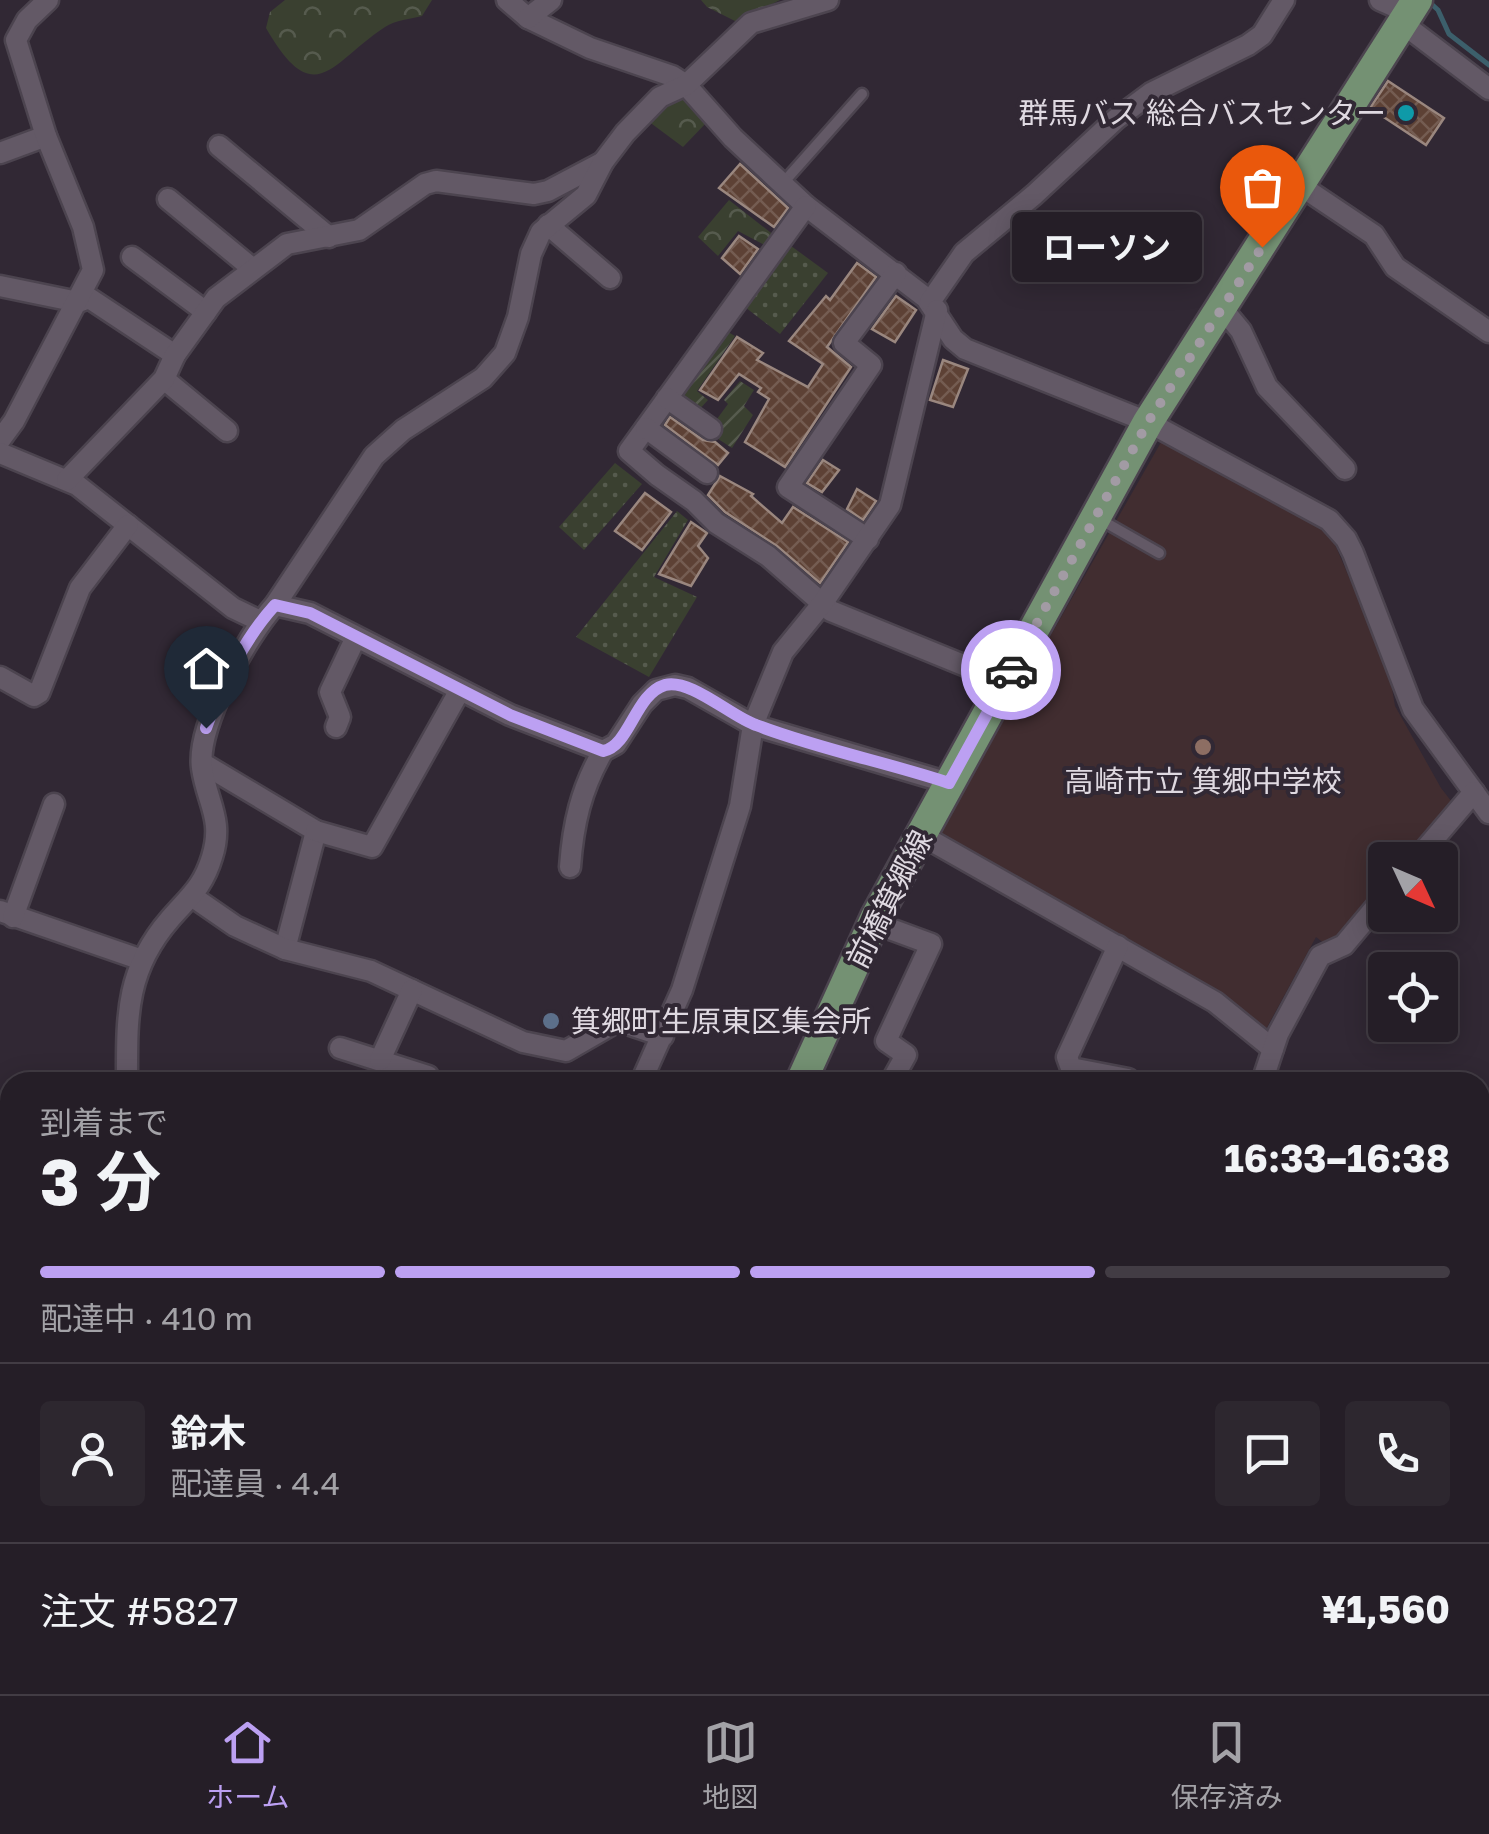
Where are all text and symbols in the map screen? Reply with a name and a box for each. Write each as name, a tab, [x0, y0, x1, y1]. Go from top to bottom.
place label: 群馬バス 総合バスセンター	[1019, 95, 1386, 131]
marker: 群馬バス 総合バスセンター	[1395, 102, 1417, 124]
pin	[1220, 145, 1305, 248]
icon: bag	[1235, 160, 1290, 215]
callout: ローソン	[1012, 212, 1202, 282]
text: ローソン	[1043, 228, 1171, 266]
courier	[961, 620, 1061, 720]
pin	[164, 626, 249, 729]
icon: home	[179, 641, 234, 696]
icon: car	[984, 643, 1039, 698]
marker: 高崎市立 箕郷中学校	[1192, 736, 1214, 758]
place label: 高崎市立 箕郷中学校	[1064, 763, 1342, 799]
street label: 前橋箕郷線	[839, 824, 939, 974]
north arrow	[1368, 842, 1458, 932]
map controls	[1368, 842, 1458, 1042]
button: locate	[1368, 952, 1458, 1042]
place label: 箕郷町生原東区集会所	[571, 1003, 871, 1039]
marker: 箕郷町生原東区集会所	[540, 1010, 562, 1032]
text: 到着まで	[40, 1103, 168, 1141]
text: 16:33–16:38	[1224, 1135, 1450, 1180]
text: 3 分	[40, 1141, 161, 1219]
text: 配達中 · 410 m	[40, 1299, 253, 1337]
button: person	[40, 1401, 145, 1506]
button: chat	[1215, 1401, 1320, 1506]
button: phone	[1345, 1401, 1450, 1506]
text: 鈴木	[170, 1410, 246, 1455]
text: 配達員 · 4.4	[170, 1464, 340, 1502]
text: ¥1,560	[1321, 1586, 1450, 1631]
text: 注文 #5827	[40, 1588, 239, 1633]
tab: ホーム	[206, 1715, 289, 1815]
tab: 地図	[702, 1715, 758, 1815]
tab: 保存済み	[1171, 1715, 1283, 1815]

